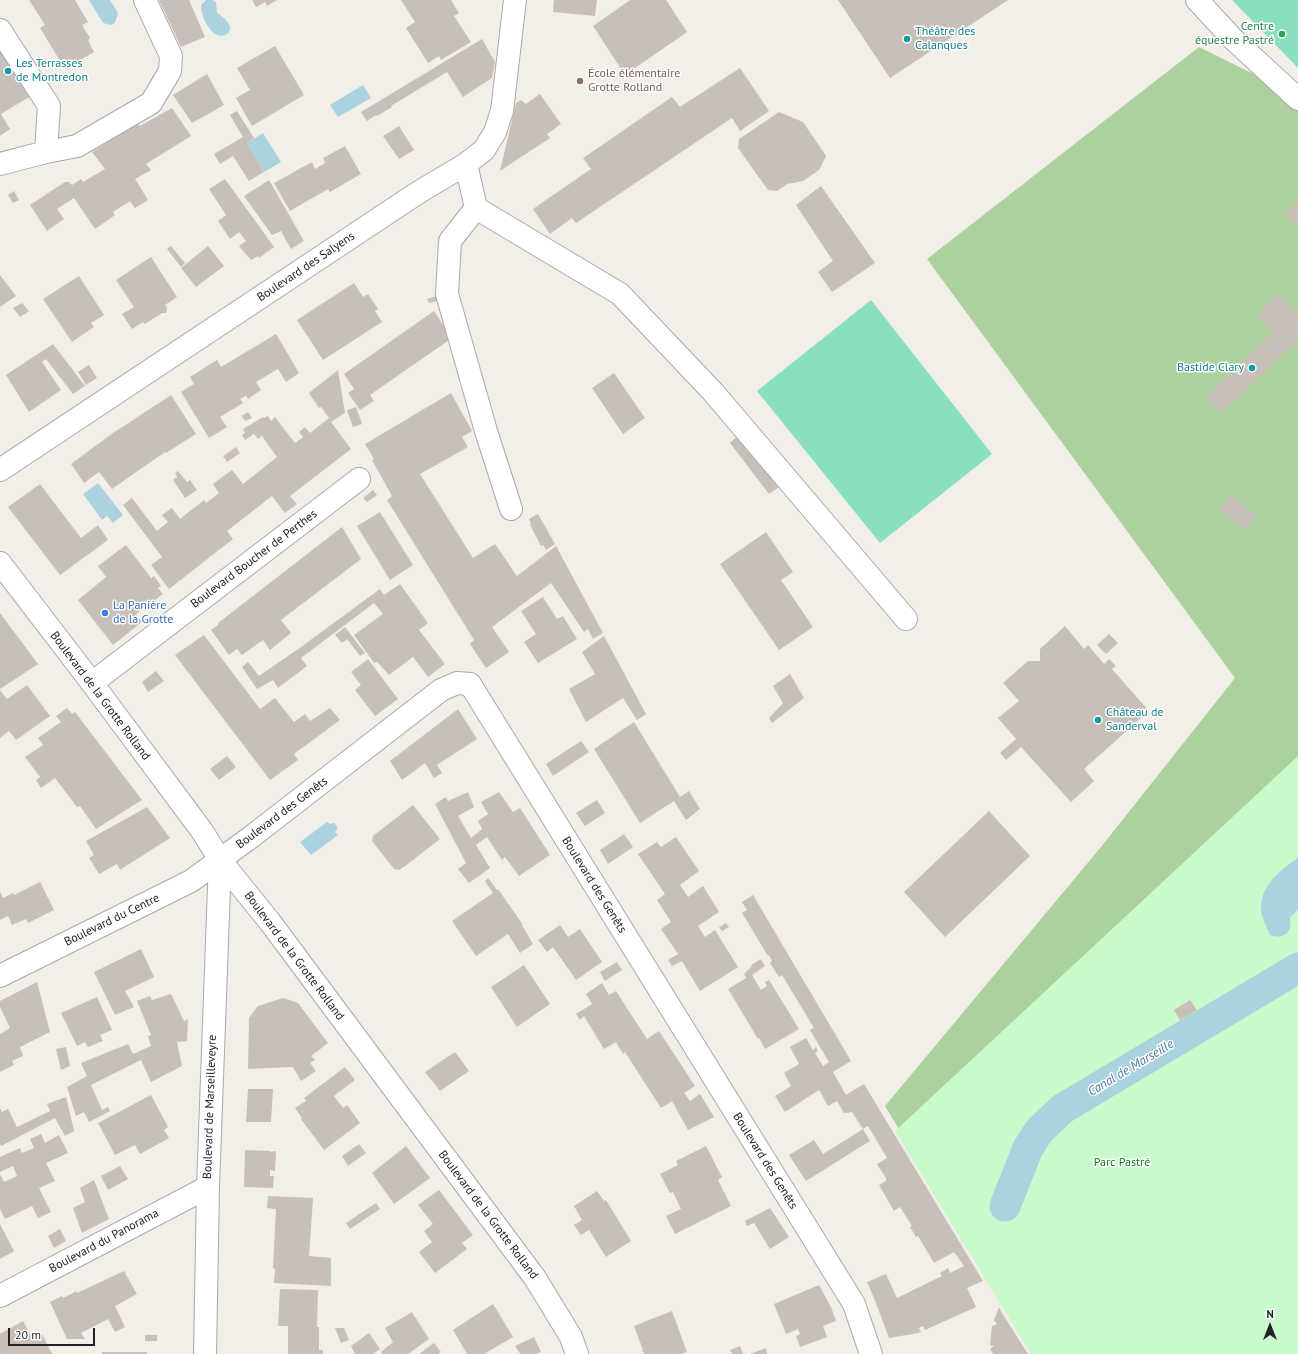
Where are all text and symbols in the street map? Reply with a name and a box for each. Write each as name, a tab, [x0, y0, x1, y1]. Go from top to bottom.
place label: Centre équestre Pastré	[1195, 20, 1274, 48]
place label: Théâtre des Calanques	[915, 25, 975, 53]
marker: Centre équestre Pastré	[1277, 29, 1287, 39]
marker: Théâtre des Calanques	[902, 34, 912, 44]
place label: Les Terrasses de Montredon	[16, 57, 88, 85]
marker: Les Terrasses de Montredon	[3, 66, 13, 76]
place label: École élémentaire Grotte Rolland	[588, 67, 680, 95]
marker: École élémentaire Grotte Rolland	[575, 76, 585, 86]
street label: Boulevard des Salyens	[254, 229, 358, 305]
place label: Bastide Clary	[1177, 361, 1244, 375]
marker: Bastide Clary	[1247, 363, 1257, 373]
street label: Boulevard Boucher de Perthes	[188, 507, 320, 611]
place label: La Panière de la Grotte	[113, 599, 173, 627]
marker: La Panière de la Grotte	[100, 608, 110, 618]
street label: Boulevard de la Grotte Rolland	[47, 629, 153, 763]
place label: Château de Sanderval	[1106, 706, 1164, 734]
marker: Château de Sanderval	[1093, 715, 1103, 725]
street label: Boulevard des Genêts	[233, 774, 331, 852]
street label: Boulevard des Genêts	[559, 834, 629, 936]
street label: Boulevard de la Grotte Rolland	[241, 889, 347, 1023]
street label: Boulevard du Centre	[62, 891, 162, 949]
street label: Boulevard de Marseilleveyre	[200, 1035, 220, 1179]
water label: Canal de Marseille	[1085, 1036, 1177, 1100]
street label: Boulevard des Genêts	[730, 1110, 800, 1212]
street label: Boulevard de la Grotte Rolland	[435, 1148, 541, 1282]
park label: Parc Pastré	[1094, 1156, 1150, 1170]
street label: Boulevard du Panorama	[47, 1206, 161, 1276]
north arrow	[1250, 1306, 1290, 1346]
text: N	[1266, 1307, 1274, 1321]
scale bar	[10, 1320, 97, 1346]
text: 20 m	[15, 1327, 41, 1342]

